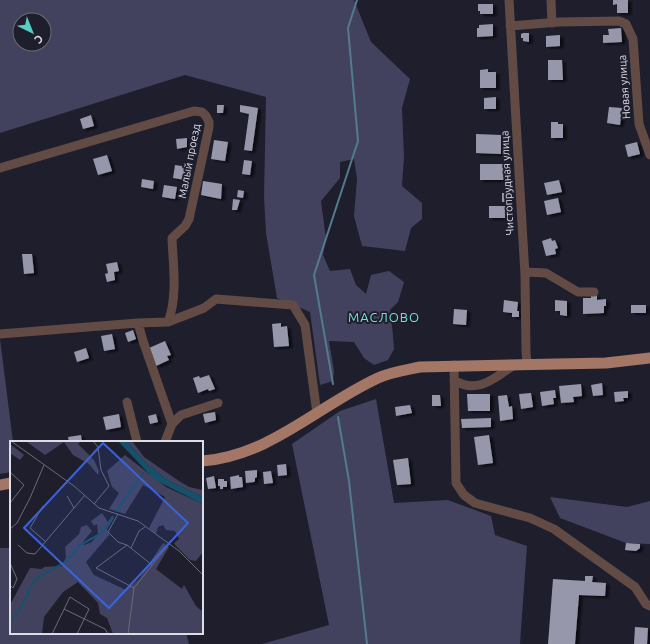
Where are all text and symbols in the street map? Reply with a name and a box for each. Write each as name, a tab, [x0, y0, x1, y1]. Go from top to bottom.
north arrow	[12, 12, 52, 52]
text: С	[32, 33, 45, 46]
street label: Новая улица	[616, 54, 632, 120]
street label: Малый проезд	[176, 122, 202, 199]
street label: Чистопрудная улица	[498, 130, 516, 236]
district label: МАСЛОВО	[348, 310, 420, 324]
inset map	[10, 441, 203, 634]

